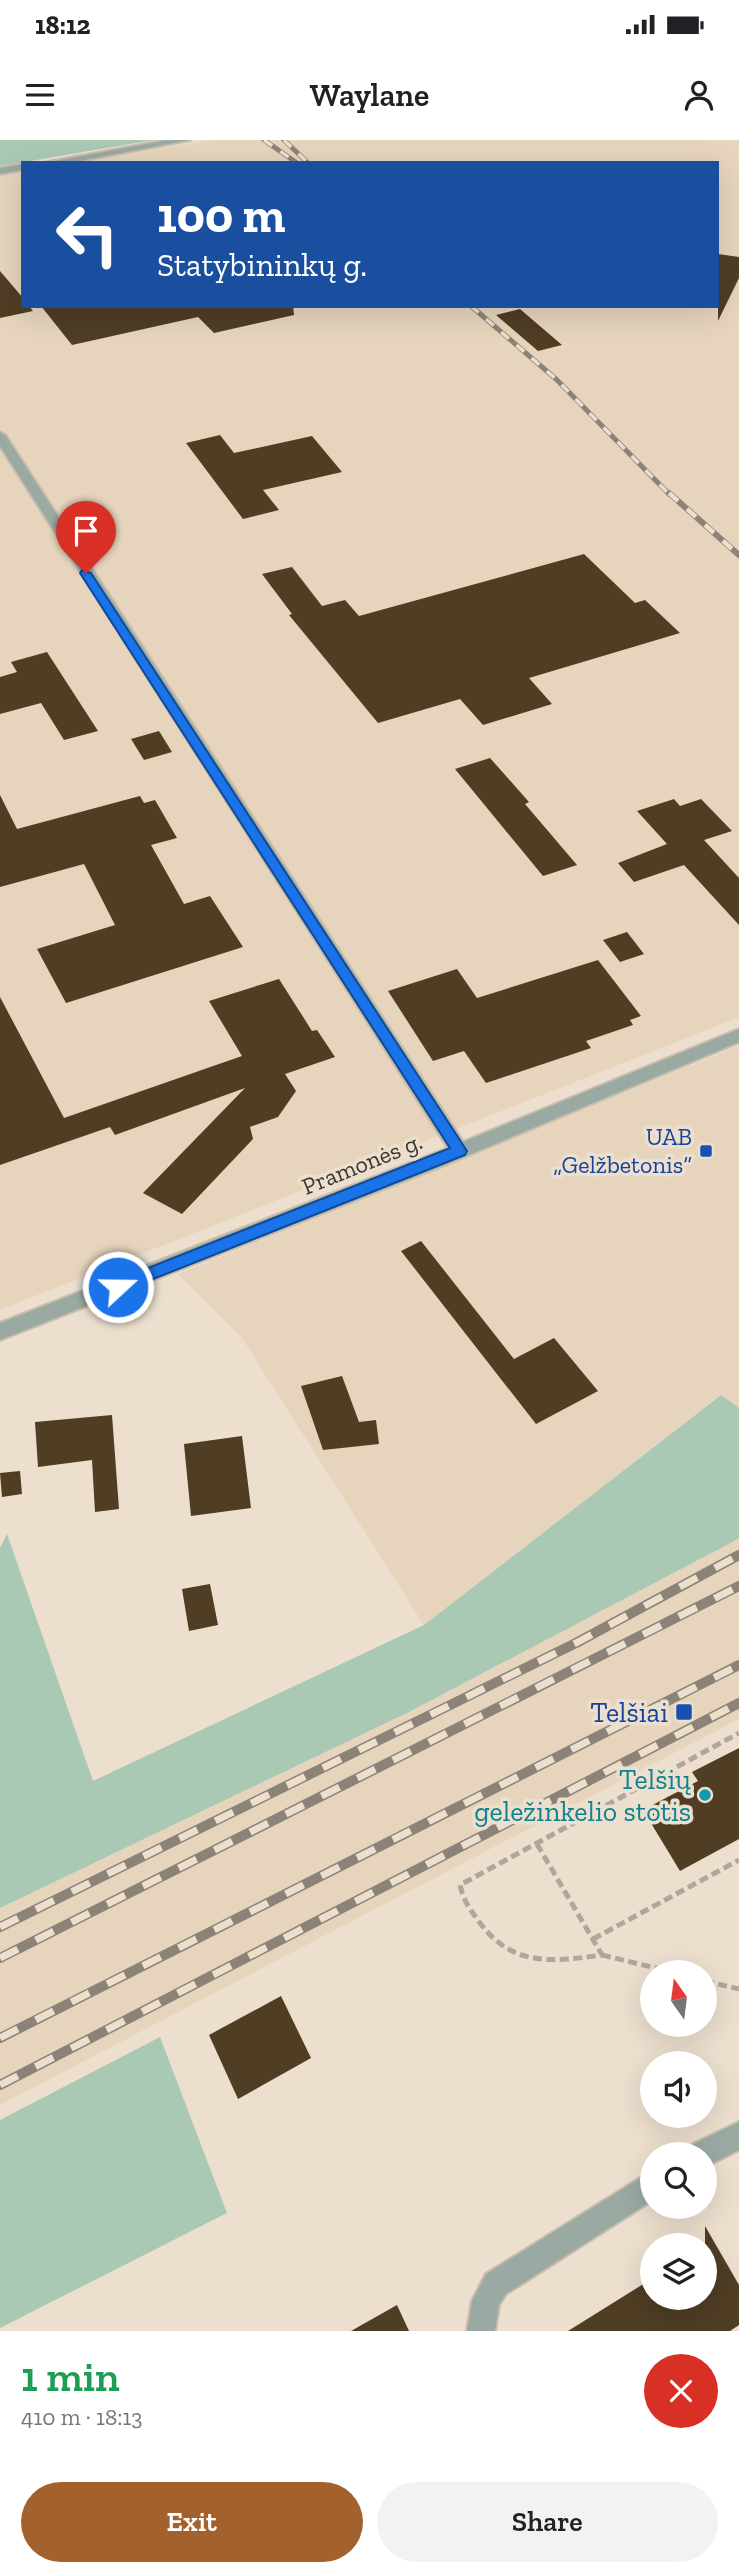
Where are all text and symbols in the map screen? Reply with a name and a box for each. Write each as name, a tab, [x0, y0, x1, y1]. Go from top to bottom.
text: 18:12	[35, 9, 90, 41]
icon: menu	[21, 76, 59, 114]
text: Waylane	[310, 76, 429, 114]
icon: person	[680, 76, 718, 114]
text: 100 m	[157, 186, 285, 245]
icon: left	[42, 189, 133, 280]
text: Statybininkų g.	[157, 246, 367, 284]
pin	[56, 501, 116, 573]
icon: arrive	[67, 512, 105, 550]
place label: UAB „Gelžbetonis“	[553, 1122, 692, 1179]
street label: Pramonės g.	[297, 1126, 426, 1201]
marker: UAB „Gelžbetonis“	[698, 1143, 714, 1159]
position arrow	[81, 1250, 155, 1324]
place label: Telšiai	[590, 1696, 668, 1729]
marker: Telšiai	[674, 1702, 694, 1722]
place label: Telšių geležinkelio stotis	[474, 1763, 691, 1828]
marker: Telšių geležinkelio stotis	[697, 1787, 713, 1803]
north arrow	[640, 1960, 718, 2037]
map controls	[640, 1960, 717, 2310]
button: sound	[640, 2051, 717, 2128]
button: search	[640, 2142, 717, 2219]
button: layers	[640, 2233, 717, 2310]
text: 1 min	[21, 2351, 120, 2402]
button: close	[644, 2354, 718, 2428]
text: 410 m · 18:13	[21, 2403, 143, 2431]
button: Exit	[21, 2482, 363, 2562]
button: Share	[377, 2482, 718, 2562]

